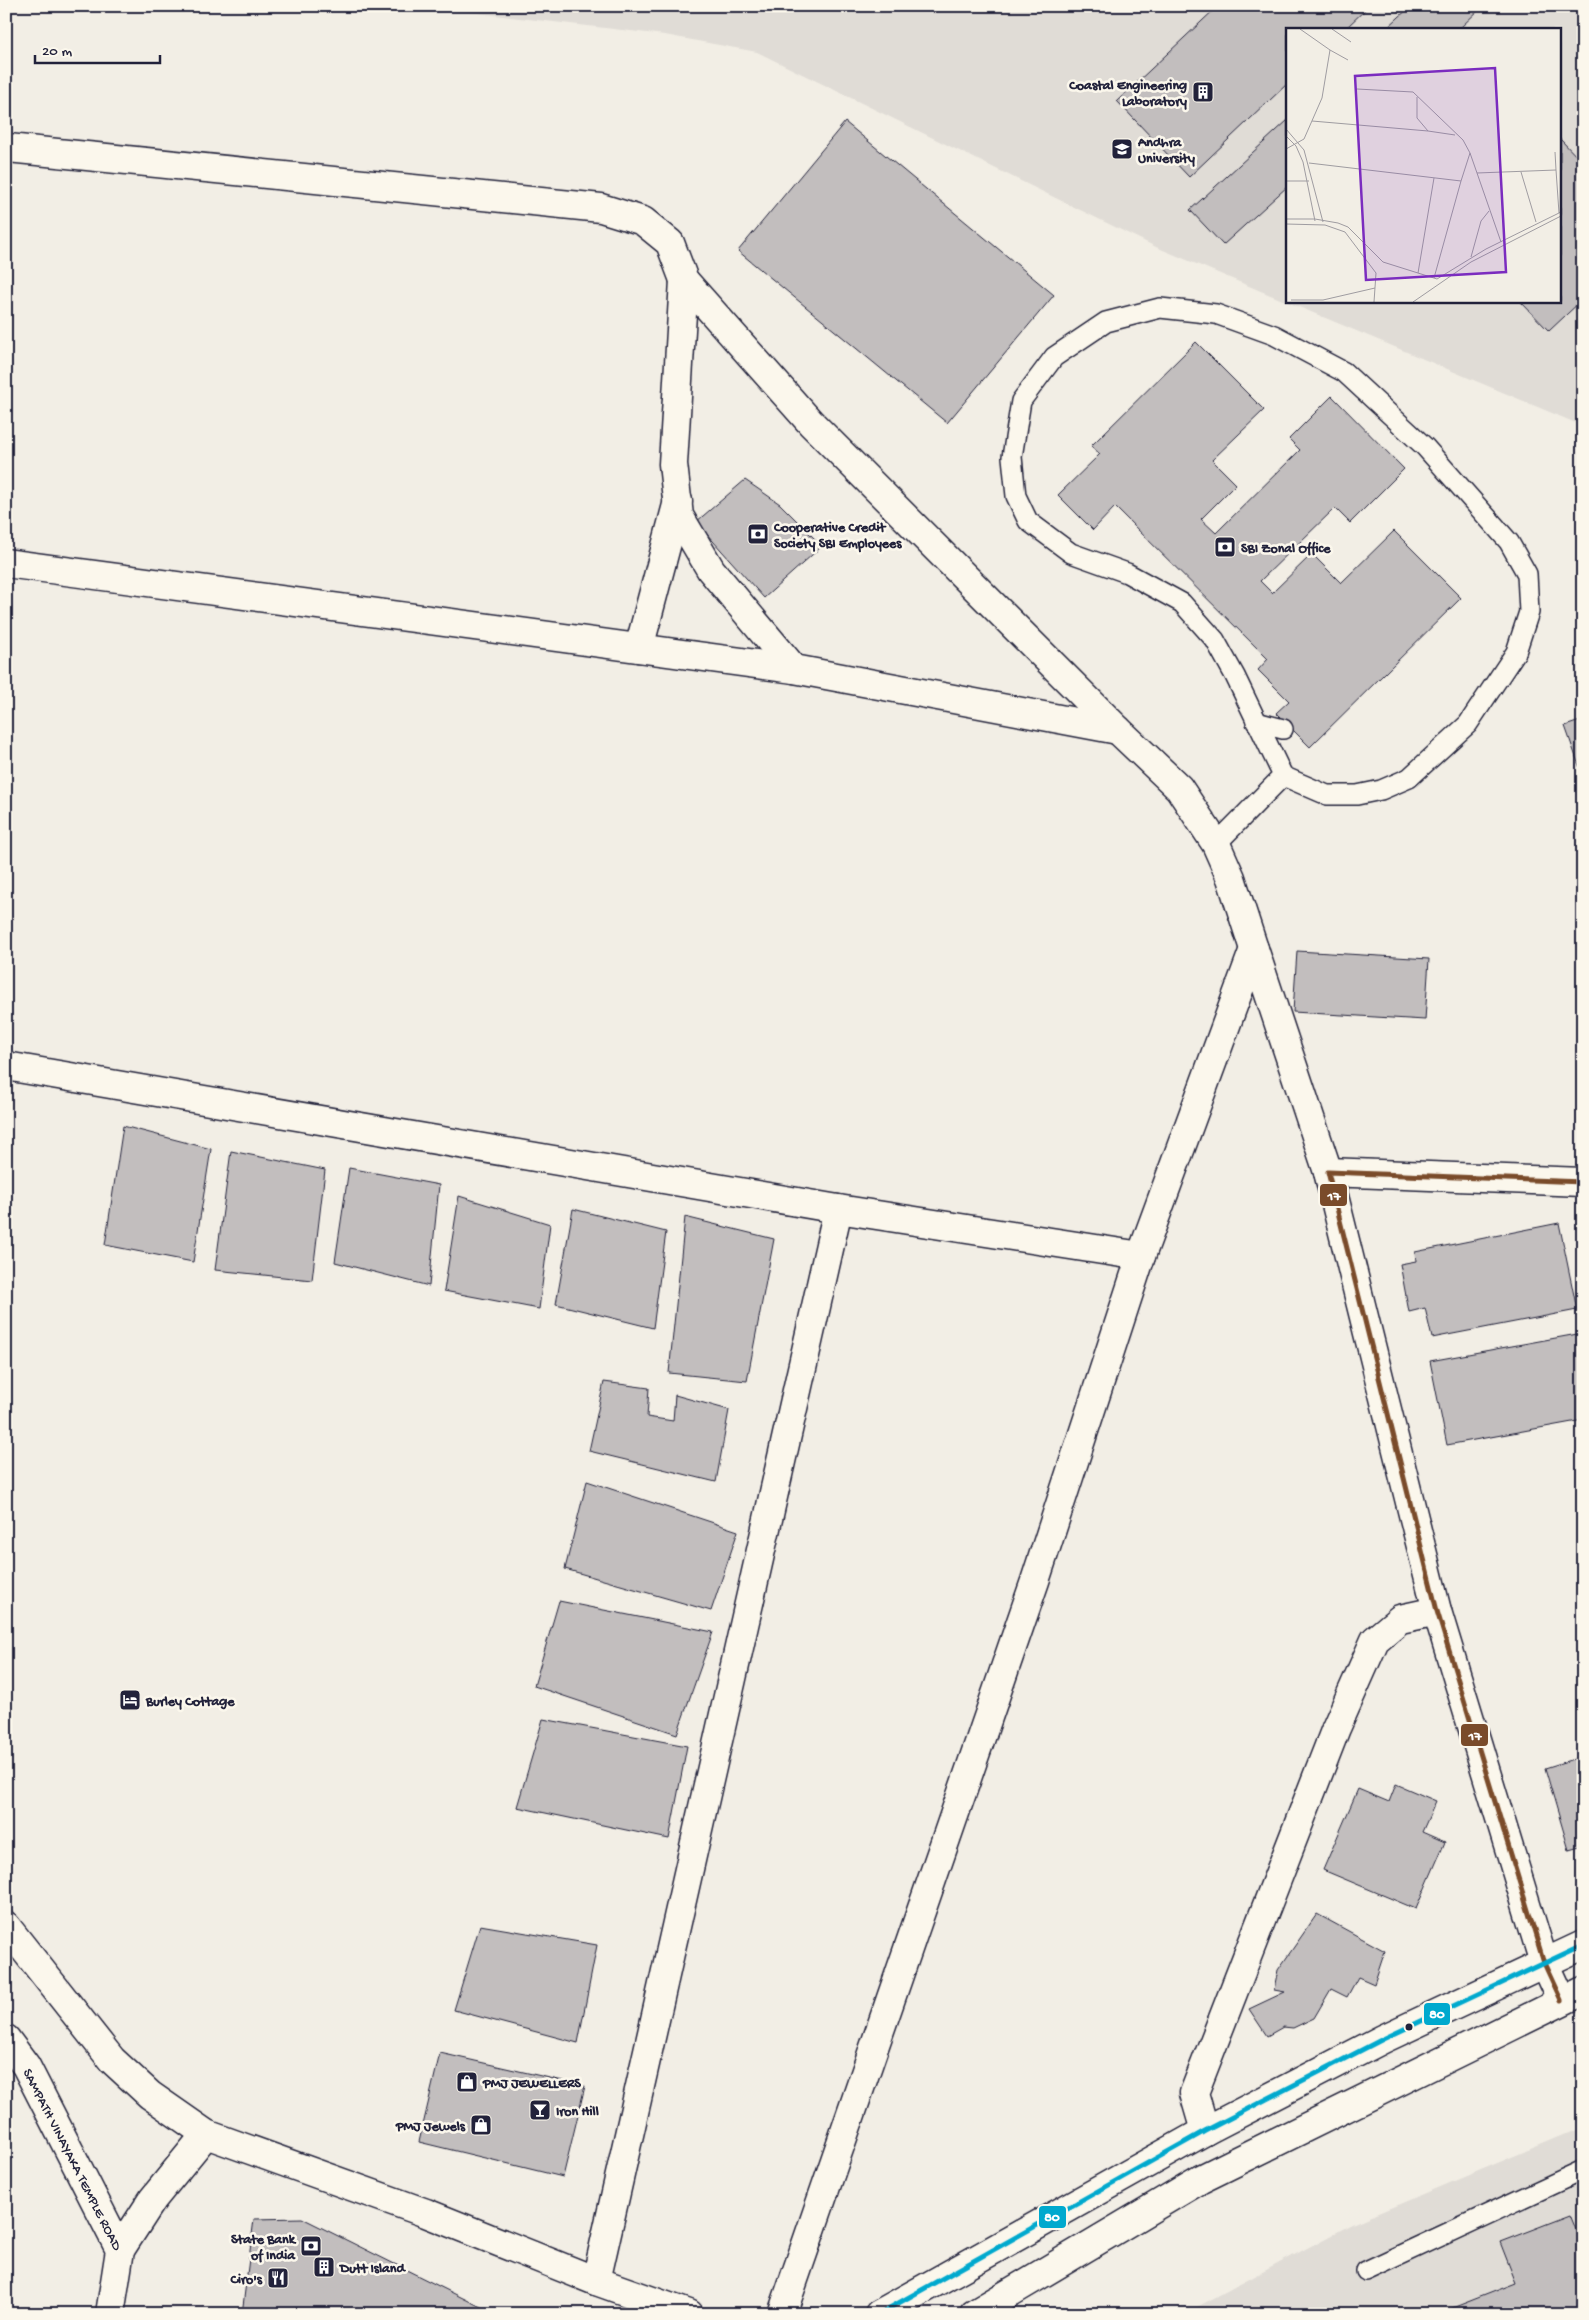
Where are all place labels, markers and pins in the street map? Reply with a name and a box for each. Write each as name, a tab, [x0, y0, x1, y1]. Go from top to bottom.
place label: Coastal Engineering Laboratory	[1068, 78, 1187, 111]
building icon: Coastal Engineering Laboratory	[1191, 80, 1215, 104]
place label: Andhra University	[1137, 135, 1195, 168]
school or university icon: Andhra University	[1110, 137, 1134, 161]
place label: Cooperative Credit Society SBI Employees	[773, 520, 902, 553]
bank icon: Cooperative Credit Society SBI Employees	[746, 522, 770, 546]
bank icon: SBI Zonal Office	[1213, 535, 1237, 559]
place label: SBI Zonal Office	[1241, 541, 1331, 558]
hotel icon: Burley Cottage	[118, 1688, 142, 1712]
place label: Burley Cottage	[145, 1694, 235, 1711]
unlabelled marker	[1404, 2022, 1414, 2032]
shop icon: PMJ JEWELLERS	[455, 2070, 479, 2094]
place label: PMJ JEWELLERS	[482, 2076, 581, 2093]
bar icon: Iron Hill	[528, 2098, 552, 2122]
place label: Iron Hill	[556, 2104, 599, 2121]
shop icon: PMJ Jewels	[469, 2113, 493, 2137]
place label: PMJ Jewels	[395, 2119, 466, 2136]
place label: State Bank of India	[231, 2232, 297, 2265]
bank icon: State Bank of India	[299, 2234, 323, 2258]
building icon: Dutt Island	[312, 2255, 336, 2279]
place label: Dutt Island	[338, 2261, 406, 2278]
restaurant icon: Ciro's	[266, 2266, 290, 2290]
place label: Ciro's	[229, 2272, 263, 2289]

